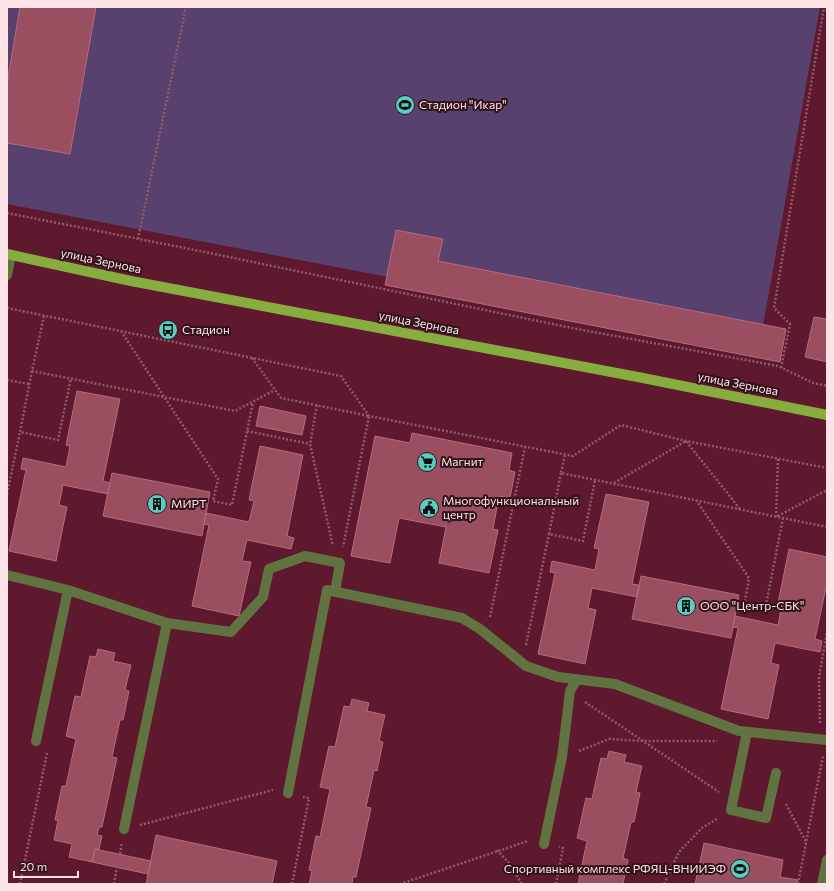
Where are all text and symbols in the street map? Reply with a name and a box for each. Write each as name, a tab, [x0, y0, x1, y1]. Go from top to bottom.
sports icon: Стадион "Икар"	[394, 94, 416, 116]
place label: Стадион "Икар"	[419, 97, 507, 111]
street label: улица Зернова	[60, 245, 143, 275]
street label: улица Зернова	[378, 307, 461, 337]
bus stop icon: Стадион	[157, 319, 179, 341]
place label: Стадион	[182, 322, 230, 336]
street label: улица Зернова	[697, 368, 780, 398]
supermarket icon: Магнит	[416, 451, 438, 473]
place label: Магнит	[441, 454, 484, 468]
building icon: МИРТ	[146, 493, 168, 515]
place label: Многофункциональный центр	[443, 493, 579, 521]
place label: МИРТ	[171, 496, 207, 510]
public building icon: Многофункциональный центр	[418, 497, 440, 519]
building icon: ООО "Центр-СБК"	[675, 595, 697, 617]
place label: ООО "Центр-СБК"	[700, 598, 805, 612]
scale bar	[14, 853, 78, 879]
sports icon: Спортивный комплекс РФЯЦ-ВНИИЭФ	[729, 858, 751, 880]
text: 20 m	[20, 859, 47, 873]
place label: Спортивный комплекс РФЯЦ-ВНИИЭФ	[504, 861, 726, 875]

